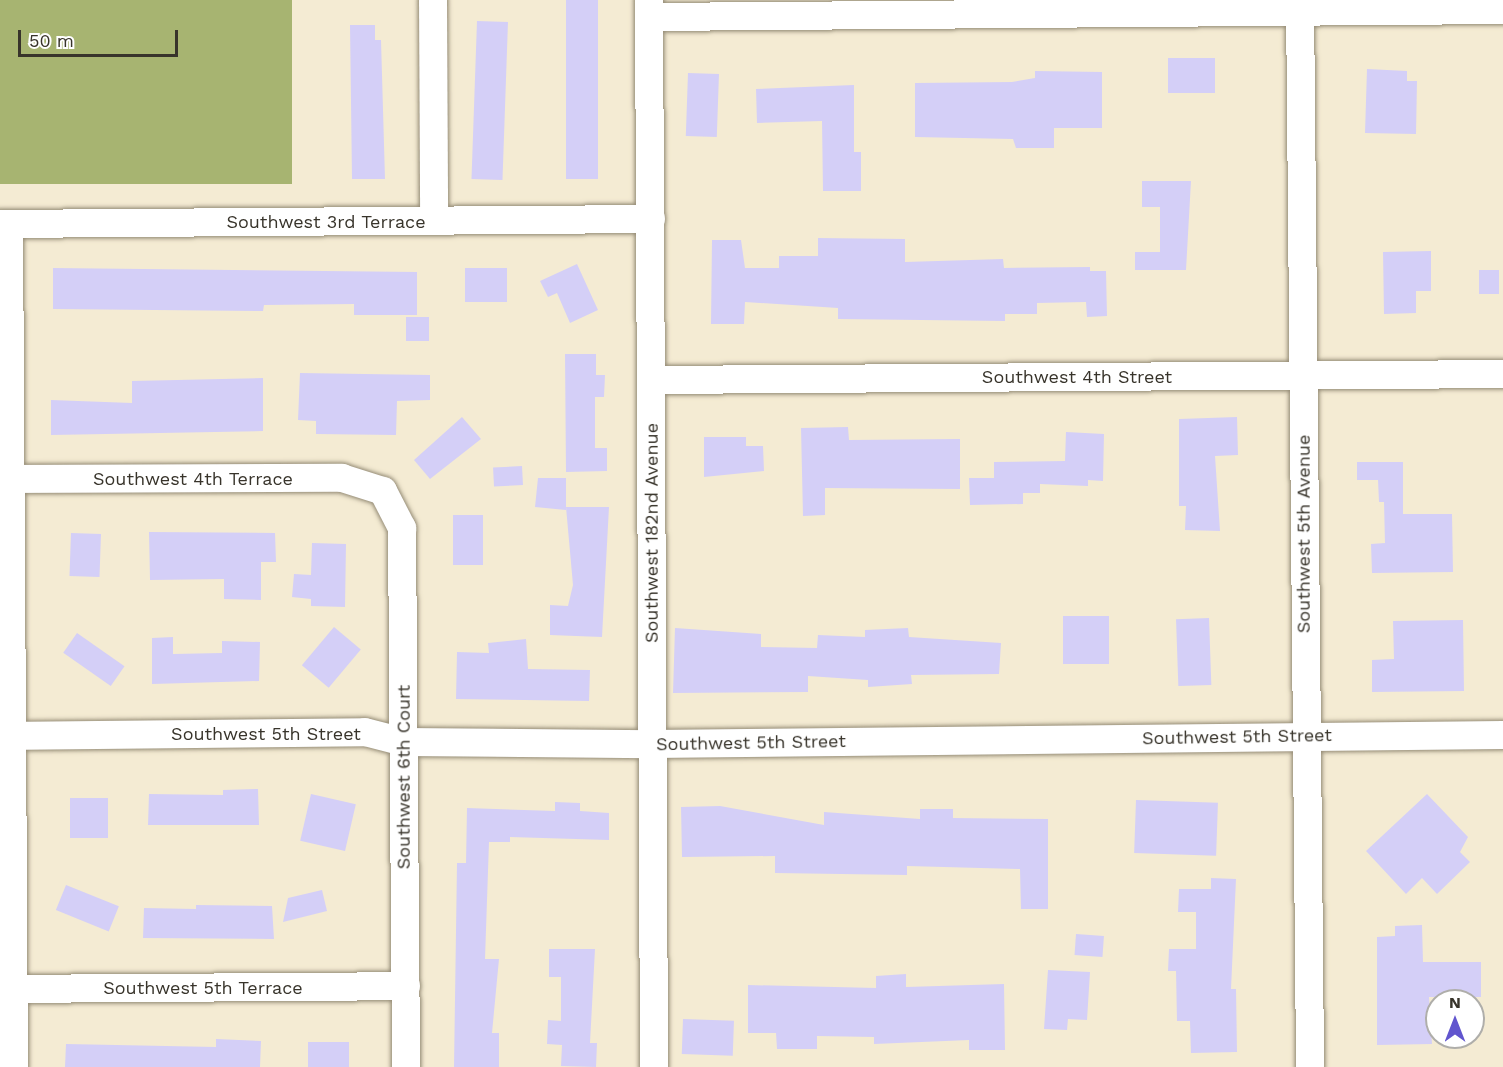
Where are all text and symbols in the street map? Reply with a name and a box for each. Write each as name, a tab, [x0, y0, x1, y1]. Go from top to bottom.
scale bar	[21, 18, 182, 56]
text: 50 m	[29, 30, 74, 51]
street label: Southwest 3rd Terrace	[226, 211, 426, 233]
street label: Southwest 4th Street	[982, 366, 1172, 388]
street label: Southwest 182nd Avenue	[641, 422, 663, 644]
street label: Southwest 5th Avenue	[1293, 434, 1315, 634]
street label: Southwest 4th Terrace	[93, 468, 293, 490]
street label: Southwest 6th Court	[393, 685, 415, 869]
street label: Southwest 5th Street	[171, 723, 361, 745]
street label: Southwest 5th Street	[1142, 725, 1332, 749]
street label: Southwest 5th Street	[656, 731, 846, 755]
street label: Southwest 5th Terrace	[103, 977, 303, 999]
north arrow	[1425, 989, 1485, 1049]
text: N	[1449, 993, 1461, 1012]

